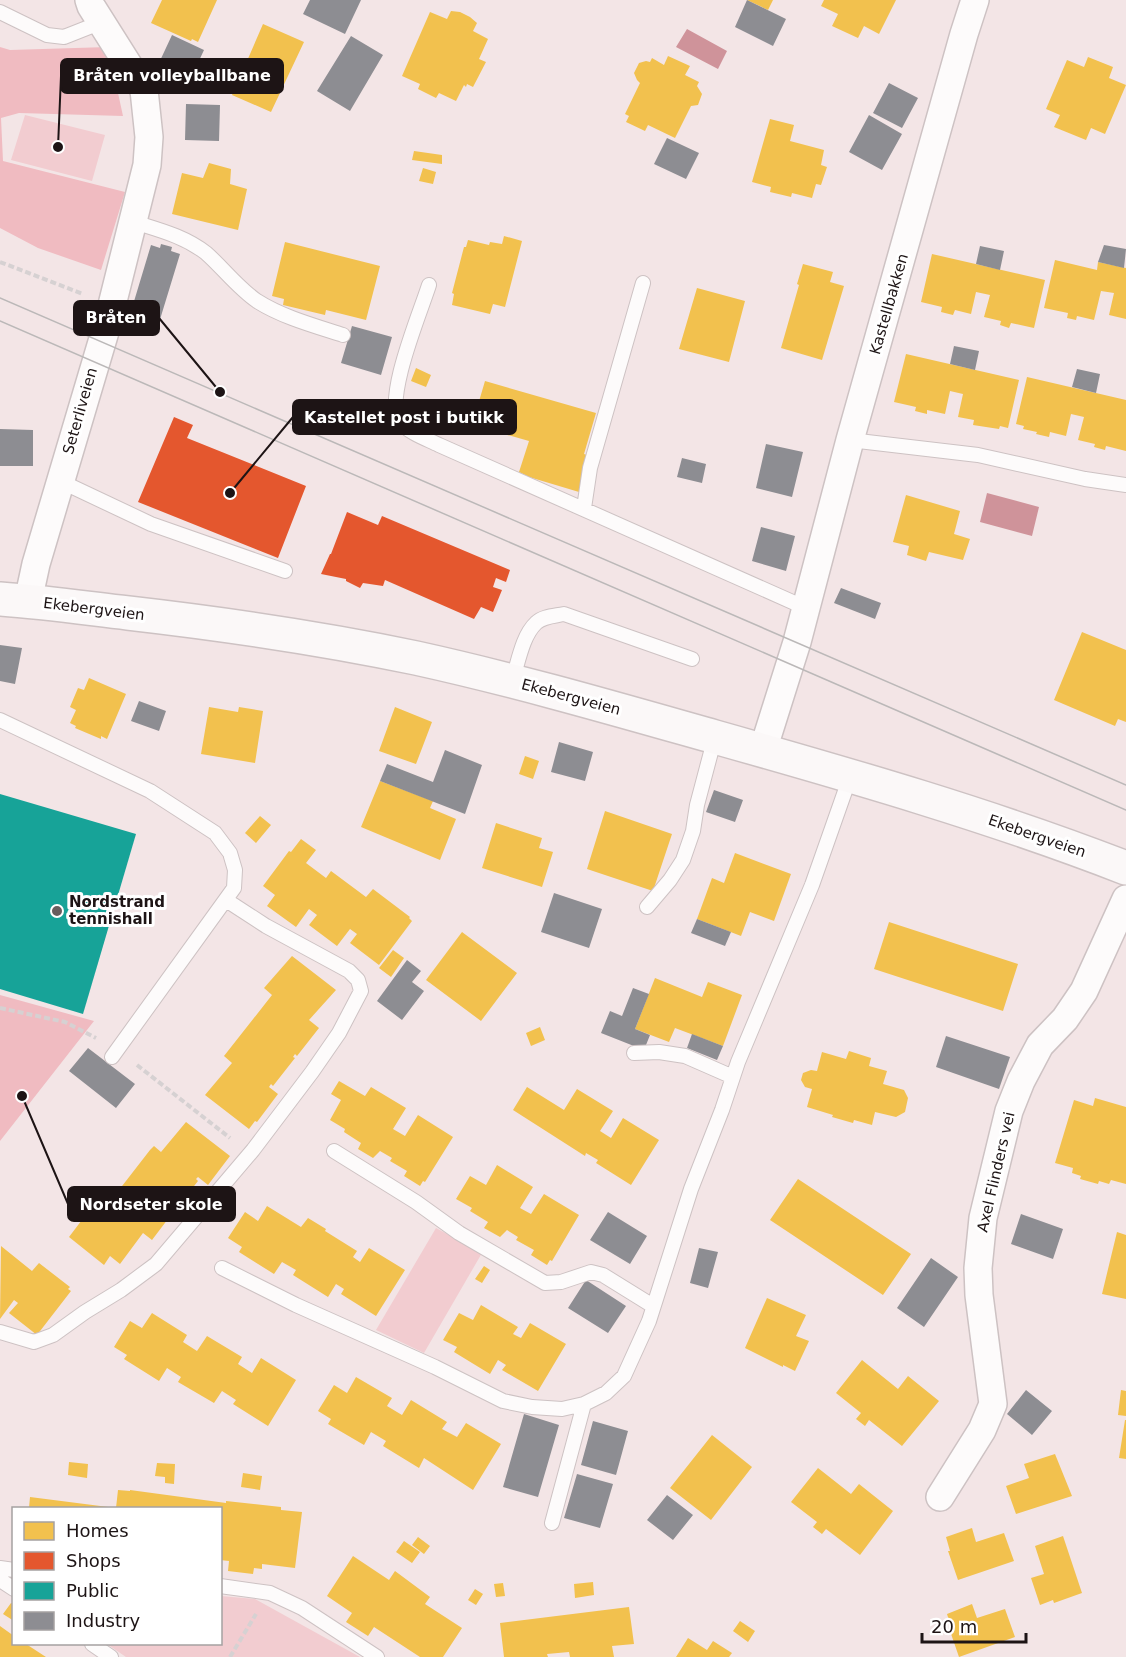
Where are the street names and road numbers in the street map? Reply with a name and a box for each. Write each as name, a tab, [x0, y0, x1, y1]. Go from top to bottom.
street label: Kastellbakken	[866, 251, 912, 357]
street label: Seterliveien	[59, 366, 101, 456]
street label: Ekebergveien	[42, 594, 146, 624]
street label: Ekebergveien	[519, 675, 623, 719]
street label: Ekebergveien	[986, 811, 1088, 861]
street label: Axel Flinders vei	[973, 1110, 1019, 1234]

